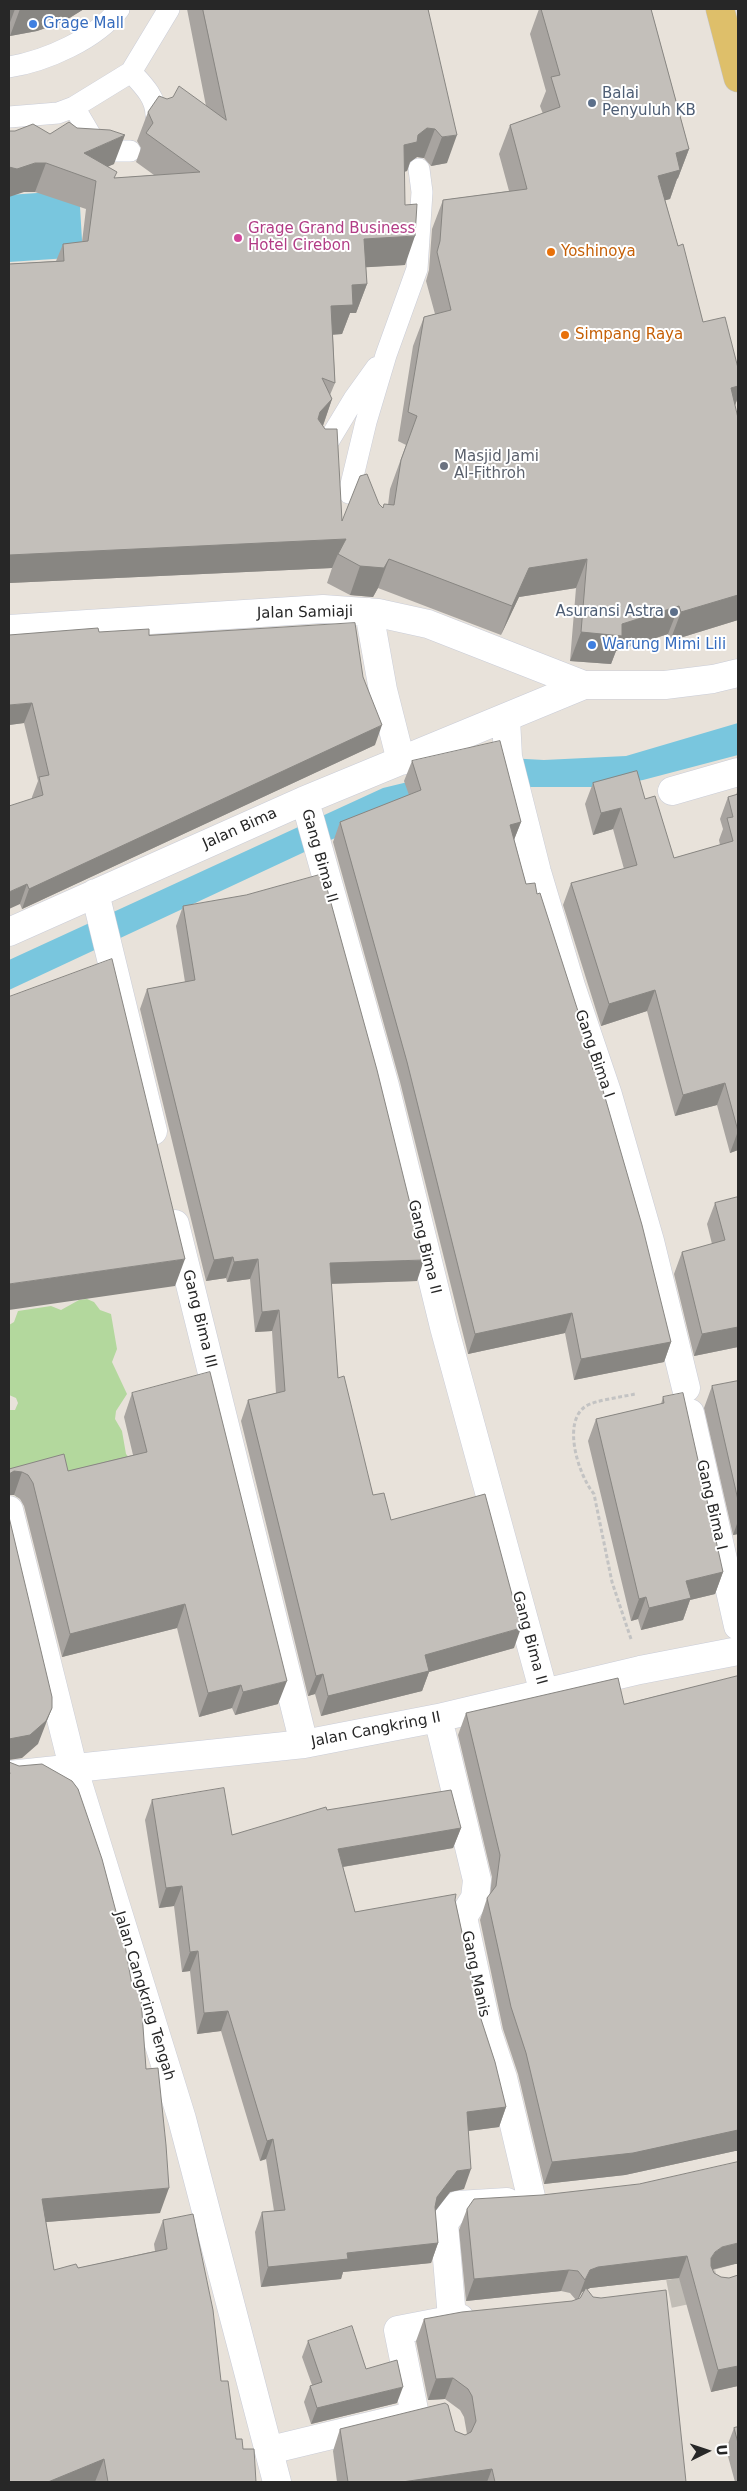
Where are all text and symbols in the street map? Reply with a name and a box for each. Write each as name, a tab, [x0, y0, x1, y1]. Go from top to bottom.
place label: Grage Mall	[43, 15, 124, 33]
marker: Grage Mall	[27, 18, 39, 30]
place label: Balai Penyuluh KB	[602, 85, 696, 120]
marker: Balai Penyuluh KB	[586, 97, 598, 109]
place label: Grage Grand Business Hotel Cirebon	[248, 220, 415, 255]
marker: Grage Grand Business Hotel Cirebon	[232, 232, 244, 244]
place label: Yoshinoya	[561, 243, 636, 261]
marker: Yoshinoya	[545, 246, 557, 258]
place label: Simpang Raya	[575, 326, 683, 344]
marker: Simpang Raya	[559, 329, 571, 341]
place label: Masjid Jami Al-Fithroh	[454, 448, 539, 483]
marker: Masjid Jami Al-Fithroh	[438, 460, 450, 472]
street label: Jalan Samiaji	[257, 603, 353, 623]
place label: Asuransi Astra	[555, 603, 664, 621]
marker: Asuransi Astra	[668, 606, 680, 618]
place label: Warung Mimi Lili	[602, 636, 726, 654]
marker: Warung Mimi Lili	[586, 639, 598, 651]
street label: Jalan Bima	[200, 805, 280, 853]
street label: Gang Bima II	[297, 807, 341, 905]
street label: Gang Bima I	[571, 1008, 617, 1100]
street label: Gang Bima II	[404, 1198, 444, 1296]
street label: Gang Bima III	[178, 1268, 220, 1370]
street label: Gang Bima I	[692, 1458, 730, 1552]
street label: Gang Bima II	[508, 1589, 550, 1687]
street label: Jalan Cangkring II	[310, 1709, 442, 1751]
street label: Jalan Cangkring Tengah	[110, 1909, 178, 2083]
street label: Gang Manis	[457, 1929, 493, 2019]
north arrow	[682, 2426, 732, 2476]
text: U	[714, 2444, 730, 2456]

